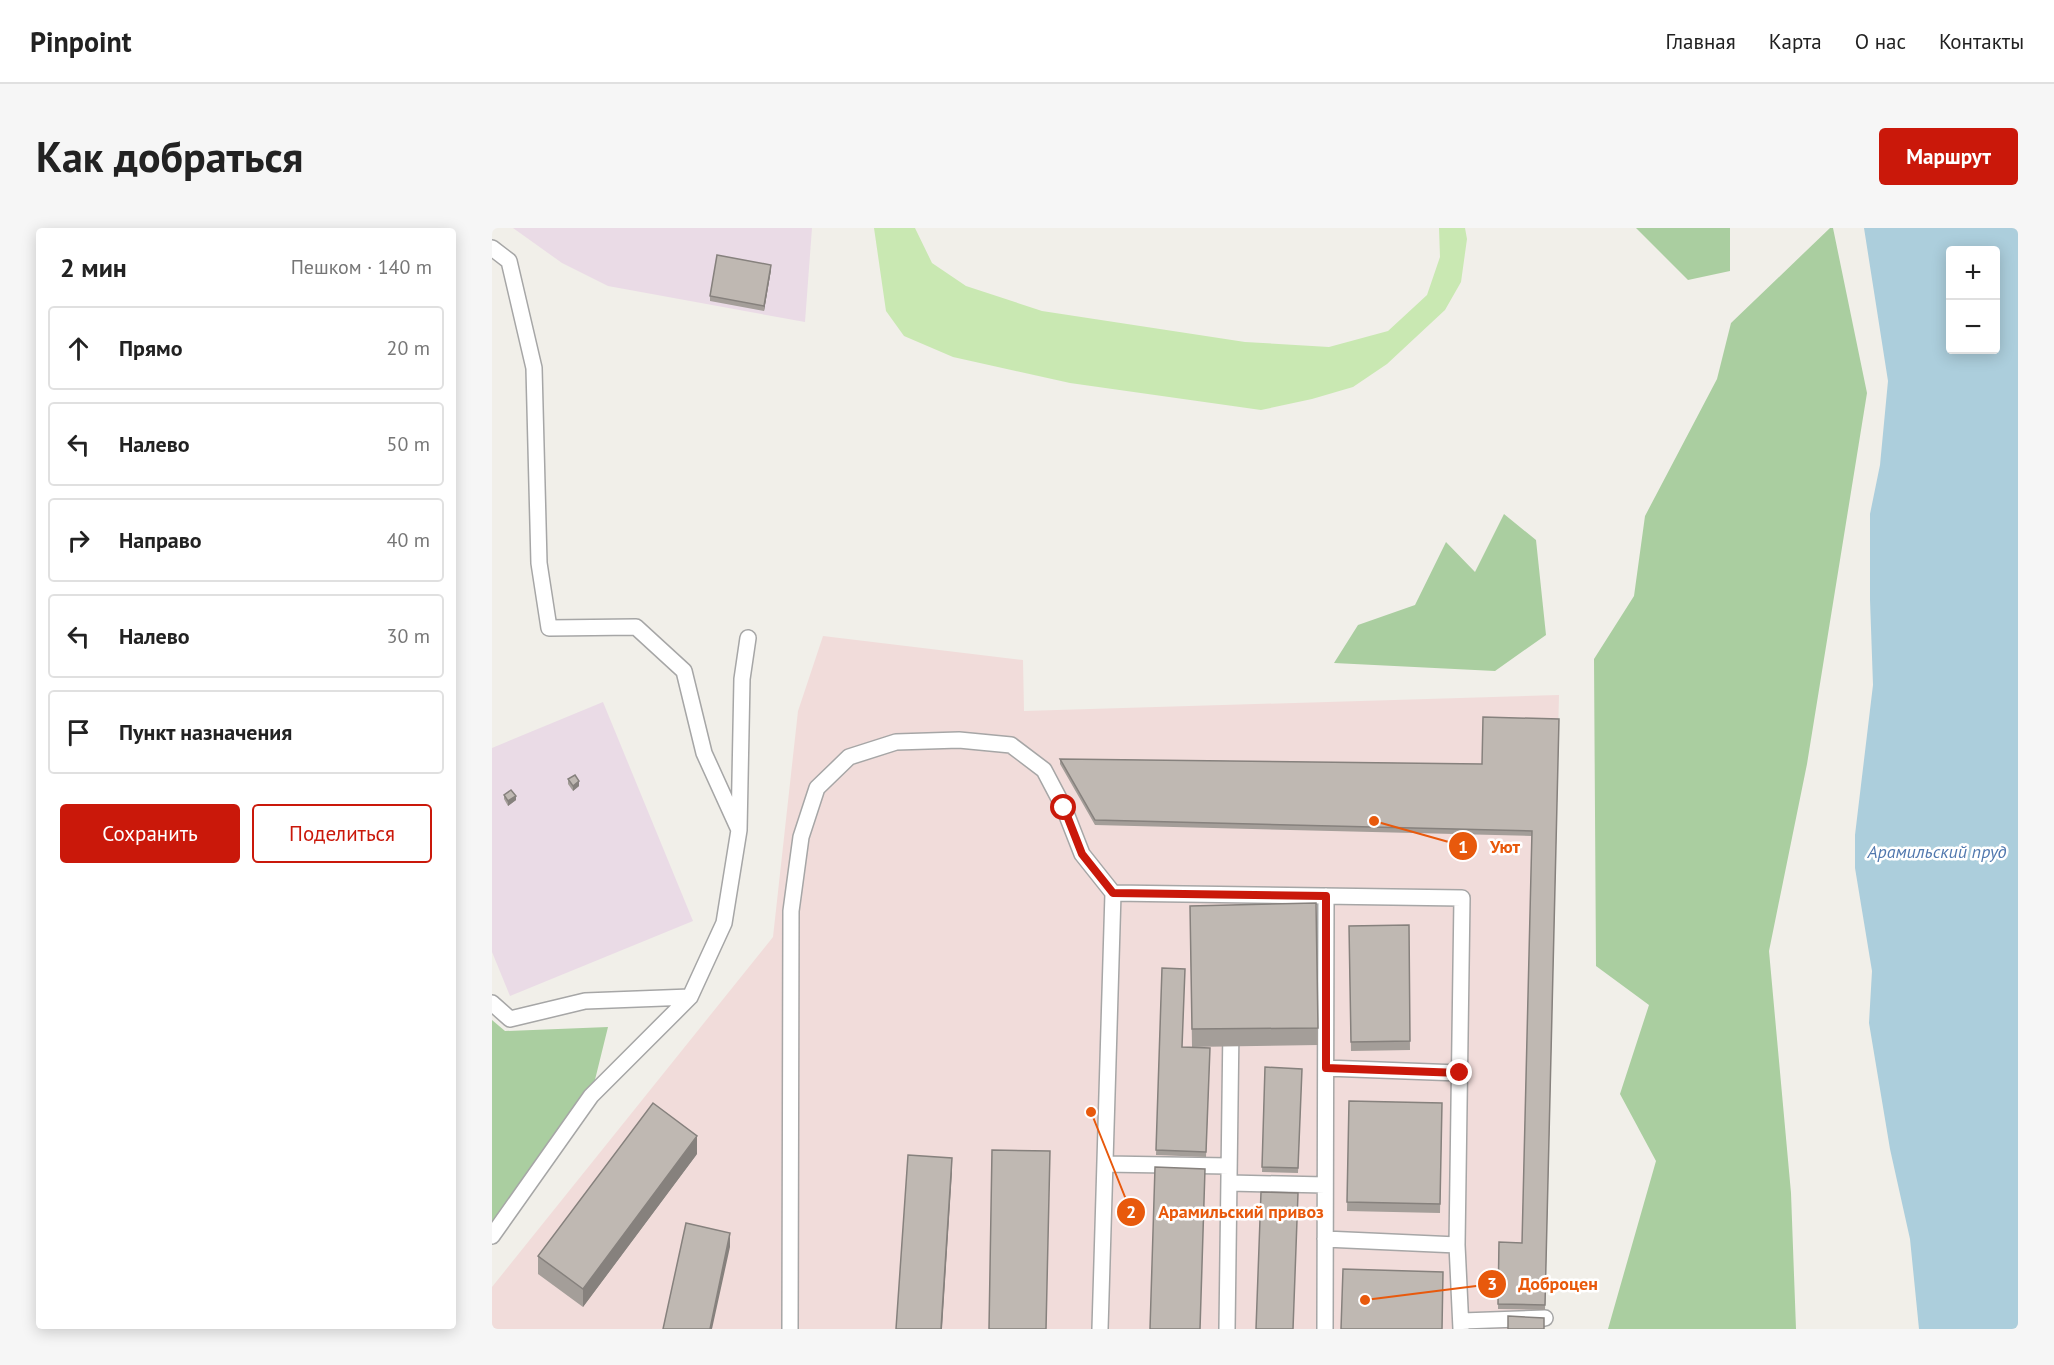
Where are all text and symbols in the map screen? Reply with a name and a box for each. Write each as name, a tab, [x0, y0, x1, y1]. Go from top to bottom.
text: Pinpoint	[30, 23, 132, 60]
text: Главная	[1665, 28, 1736, 55]
text: Карта	[1769, 28, 1822, 55]
text: О нас	[1855, 28, 1906, 55]
text: Контакты	[1939, 28, 2024, 55]
button: Маршрут	[1879, 128, 2018, 185]
text: Как добраться	[36, 129, 303, 184]
map controls	[1946, 246, 2000, 354]
button: +	[1946, 246, 2000, 300]
text: 2 мин	[60, 251, 127, 284]
text: Пешком · 140 m	[291, 254, 432, 280]
button: −	[1946, 300, 2000, 354]
icon: ahead	[62, 332, 95, 365]
text: Прямо	[119, 334, 182, 362]
text: 20 m	[387, 335, 430, 361]
icon: left	[62, 428, 95, 461]
text: Налево	[119, 430, 190, 458]
text: 50 m	[387, 431, 430, 457]
icon: right	[62, 524, 95, 557]
text: Направо	[119, 526, 202, 554]
text: 40 m	[387, 527, 430, 553]
icon: left	[62, 620, 95, 653]
text: Налево	[119, 622, 190, 650]
text: 30 m	[387, 623, 430, 649]
icon: arrive	[62, 716, 95, 749]
text: Пункт назначения	[119, 718, 292, 746]
route start	[1050, 794, 1076, 820]
button: Сохранить	[60, 804, 240, 863]
button: Поделиться	[252, 804, 432, 863]
callout: Уют	[1448, 828, 1532, 864]
text: 1	[1458, 835, 1468, 858]
text: Уют	[1489, 835, 1520, 858]
water label: Арамильский пруд	[1866, 840, 2007, 863]
route end	[1446, 1059, 1472, 1085]
callout: Арамильский привоз	[1116, 1194, 1336, 1230]
text: 2	[1126, 1200, 1136, 1223]
text: Арамильский привоз	[1158, 1200, 1324, 1223]
callout: Доброцен	[1477, 1266, 1610, 1302]
text: 3	[1487, 1272, 1497, 1295]
text: Доброцен	[1518, 1272, 1598, 1295]

